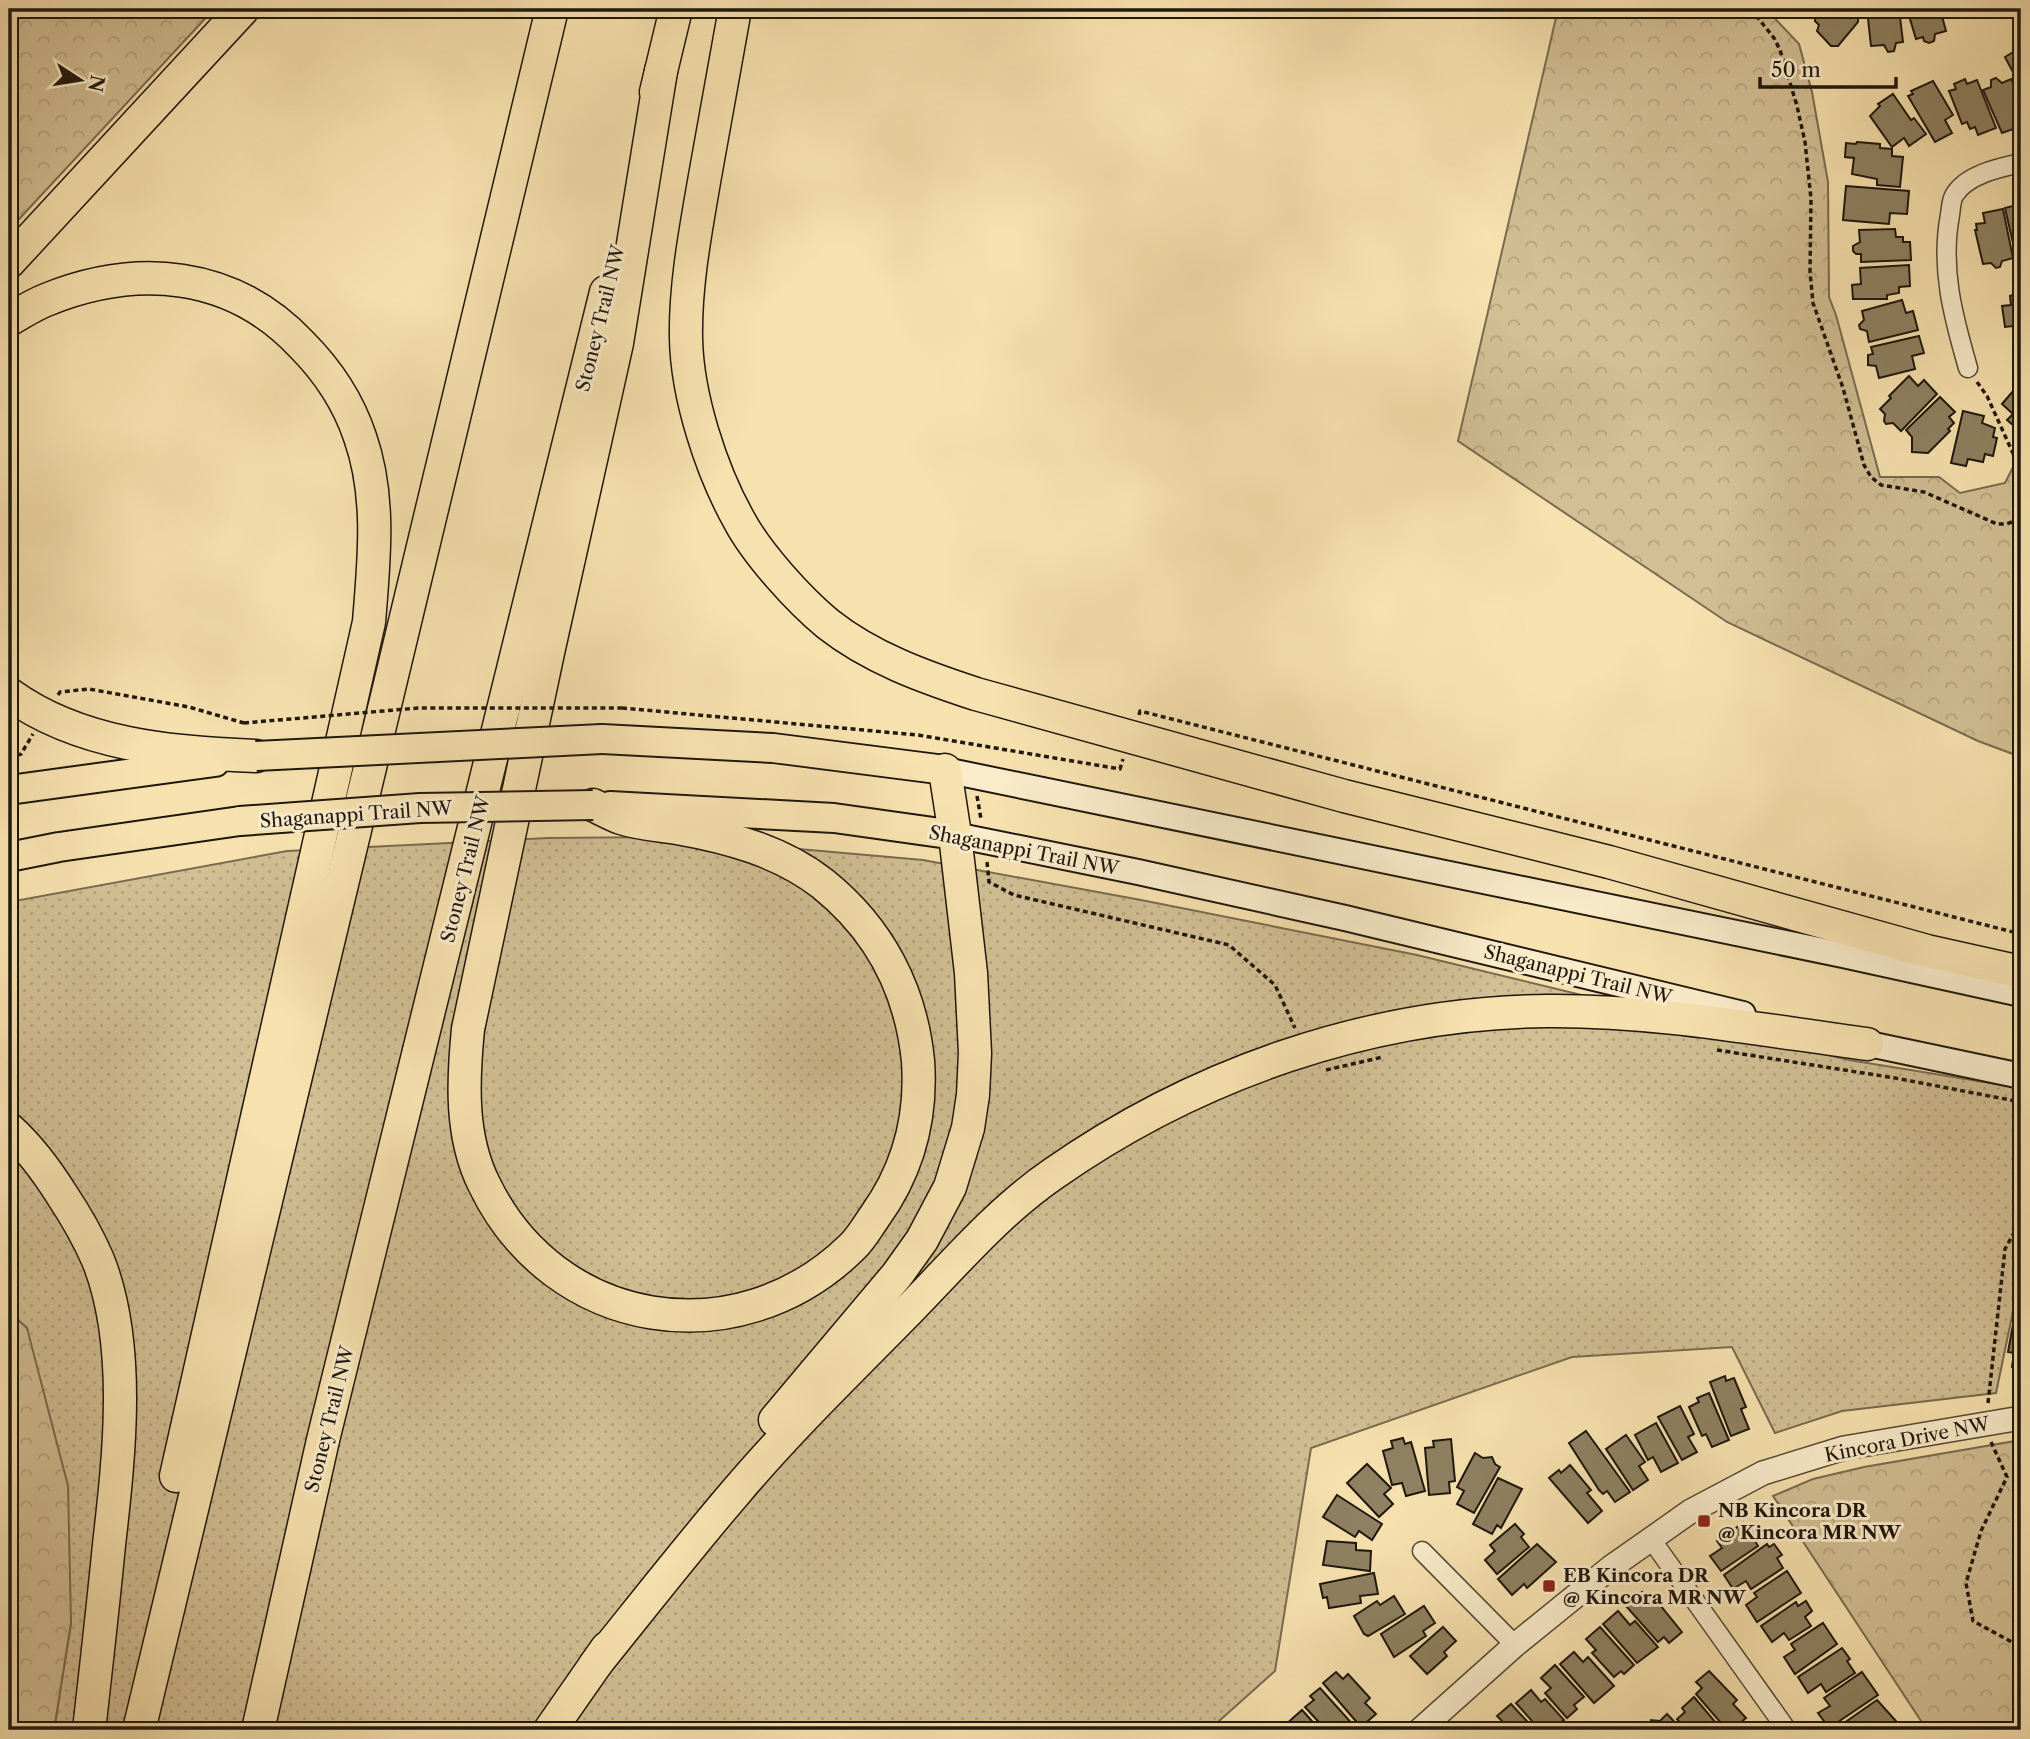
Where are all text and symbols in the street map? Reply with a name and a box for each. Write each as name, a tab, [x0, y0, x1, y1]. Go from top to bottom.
north arrow	[46, 46, 116, 116]
scale bar	[1760, 46, 1897, 90]
text: 50 m	[1771, 57, 1821, 82]
text: N	[83, 73, 109, 94]
street label: Stoney Trail NW	[571, 241, 630, 394]
street label: Stoney Trail NW	[436, 792, 495, 945]
street label: Shaganappi Trail NW	[259, 796, 454, 833]
street label: Shaganappi Trail NW	[927, 821, 1122, 880]
street label: Shaganappi Trail NW	[1481, 940, 1675, 1009]
street label: Stoney Trail NW	[300, 1342, 359, 1495]
street label: Kincora Drive NW	[1823, 1412, 1993, 1467]
place label: NB Kincora DR @ Kincora MR NW	[1718, 1499, 1902, 1544]
marker: NB Kincora DR @ Kincora MR NW	[1696, 1513, 1712, 1529]
place label: EB Kincora DR @ Kincora MR NW	[1563, 1564, 1747, 1609]
marker: EB Kincora DR @ Kincora MR NW	[1541, 1578, 1557, 1594]

